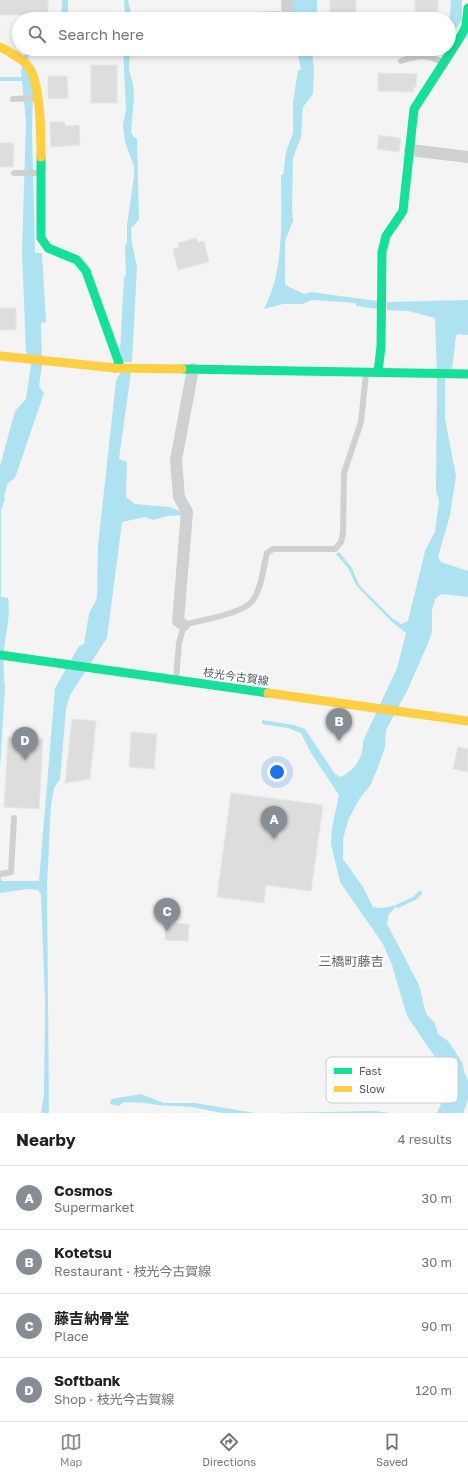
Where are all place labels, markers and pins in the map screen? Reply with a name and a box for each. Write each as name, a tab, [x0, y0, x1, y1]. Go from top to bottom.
pin: B	[326, 708, 352, 741]
pin: D	[12, 727, 38, 760]
pin: A	[261, 806, 287, 839]
pin: C	[154, 898, 180, 931]

